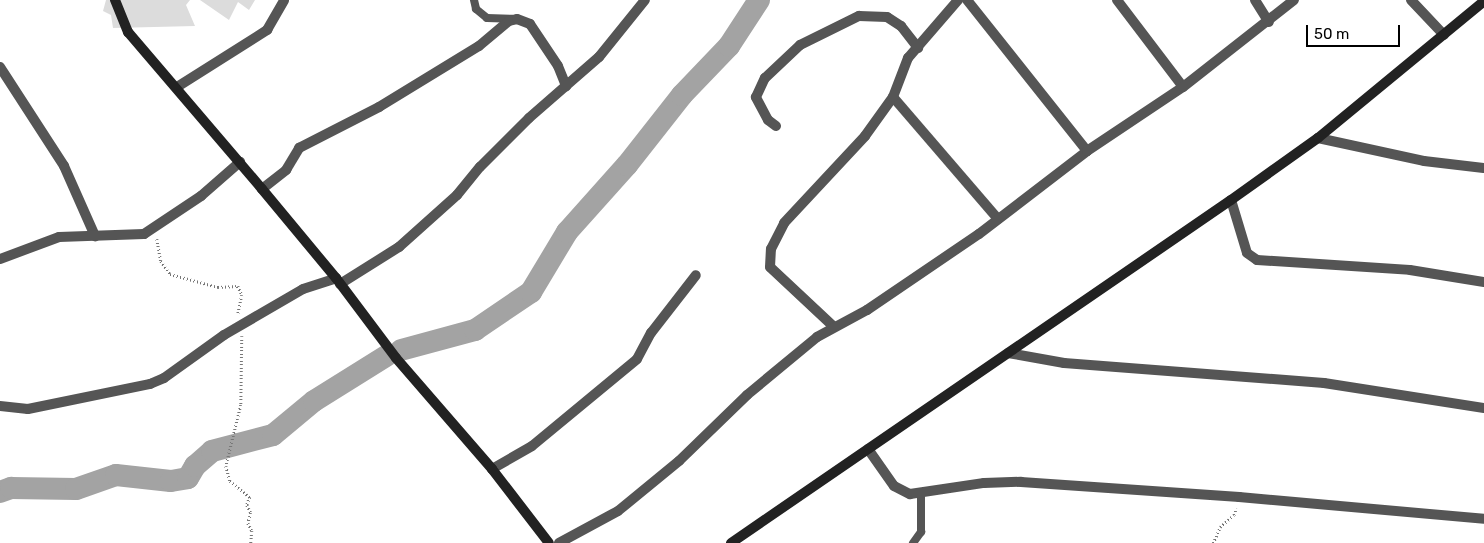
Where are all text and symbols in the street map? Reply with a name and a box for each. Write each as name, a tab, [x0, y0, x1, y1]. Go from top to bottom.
scale bar	[1309, 15, 1403, 47]
text: 50 m	[1314, 25, 1349, 43]

